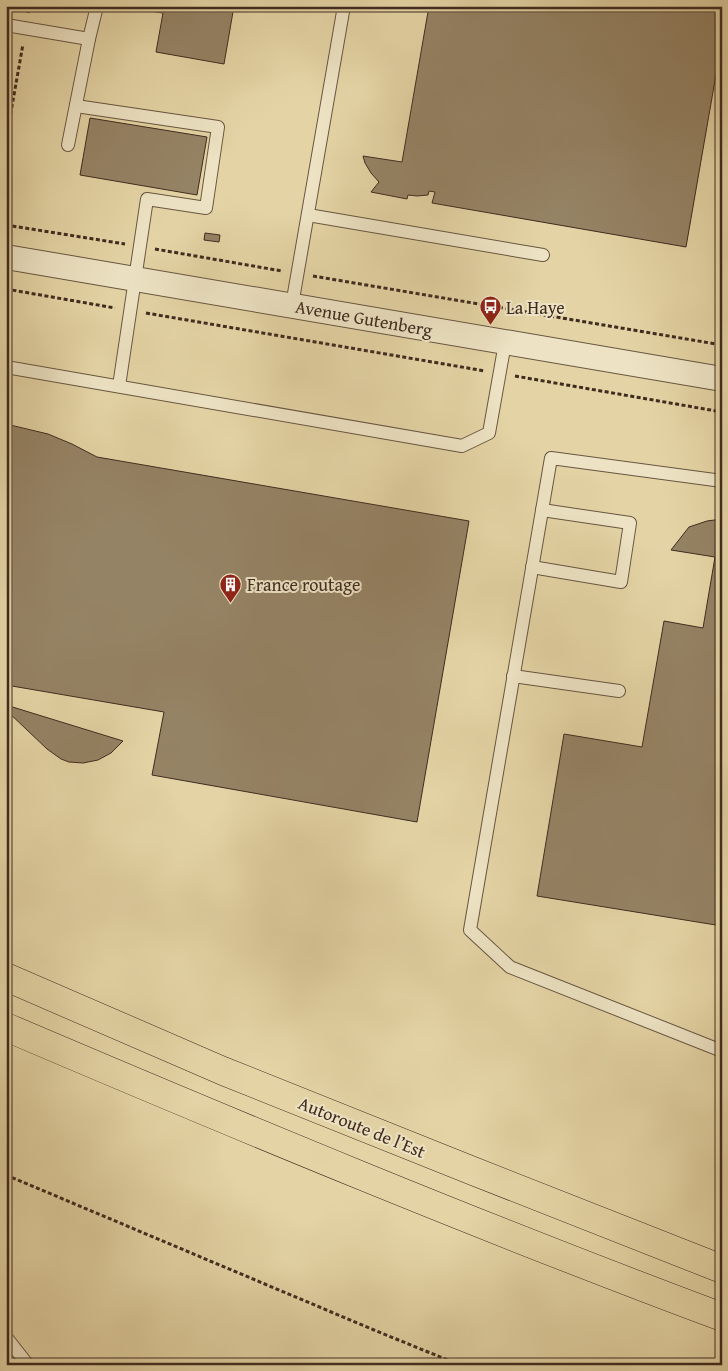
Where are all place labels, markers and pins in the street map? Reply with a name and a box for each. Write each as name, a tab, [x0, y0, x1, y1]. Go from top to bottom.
place label: La Haye	[506, 294, 565, 321]
bus stop icon: La Haye	[478, 295, 502, 326]
place label: France routage	[247, 571, 360, 598]
building icon: France routage	[219, 572, 243, 603]

